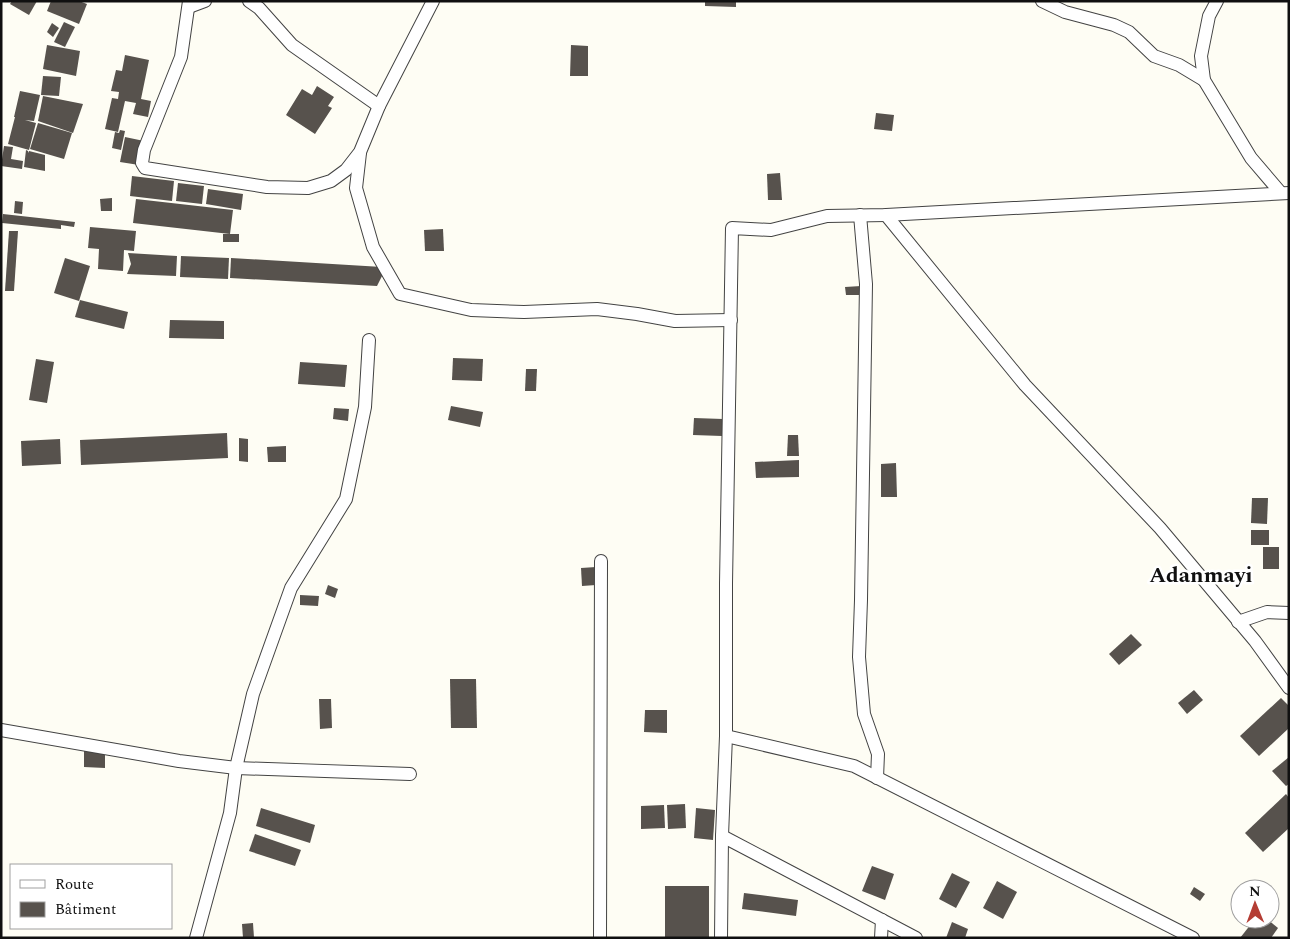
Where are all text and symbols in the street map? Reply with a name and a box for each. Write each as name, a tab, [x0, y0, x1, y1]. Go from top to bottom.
district label: Adanmayi	[1149, 559, 1253, 592]
legend	[10, 864, 172, 929]
text: Route	[55, 873, 94, 896]
north arrow	[1230, 879, 1280, 929]
text: N	[1249, 881, 1261, 902]
text: Bâtiment	[55, 898, 116, 921]

